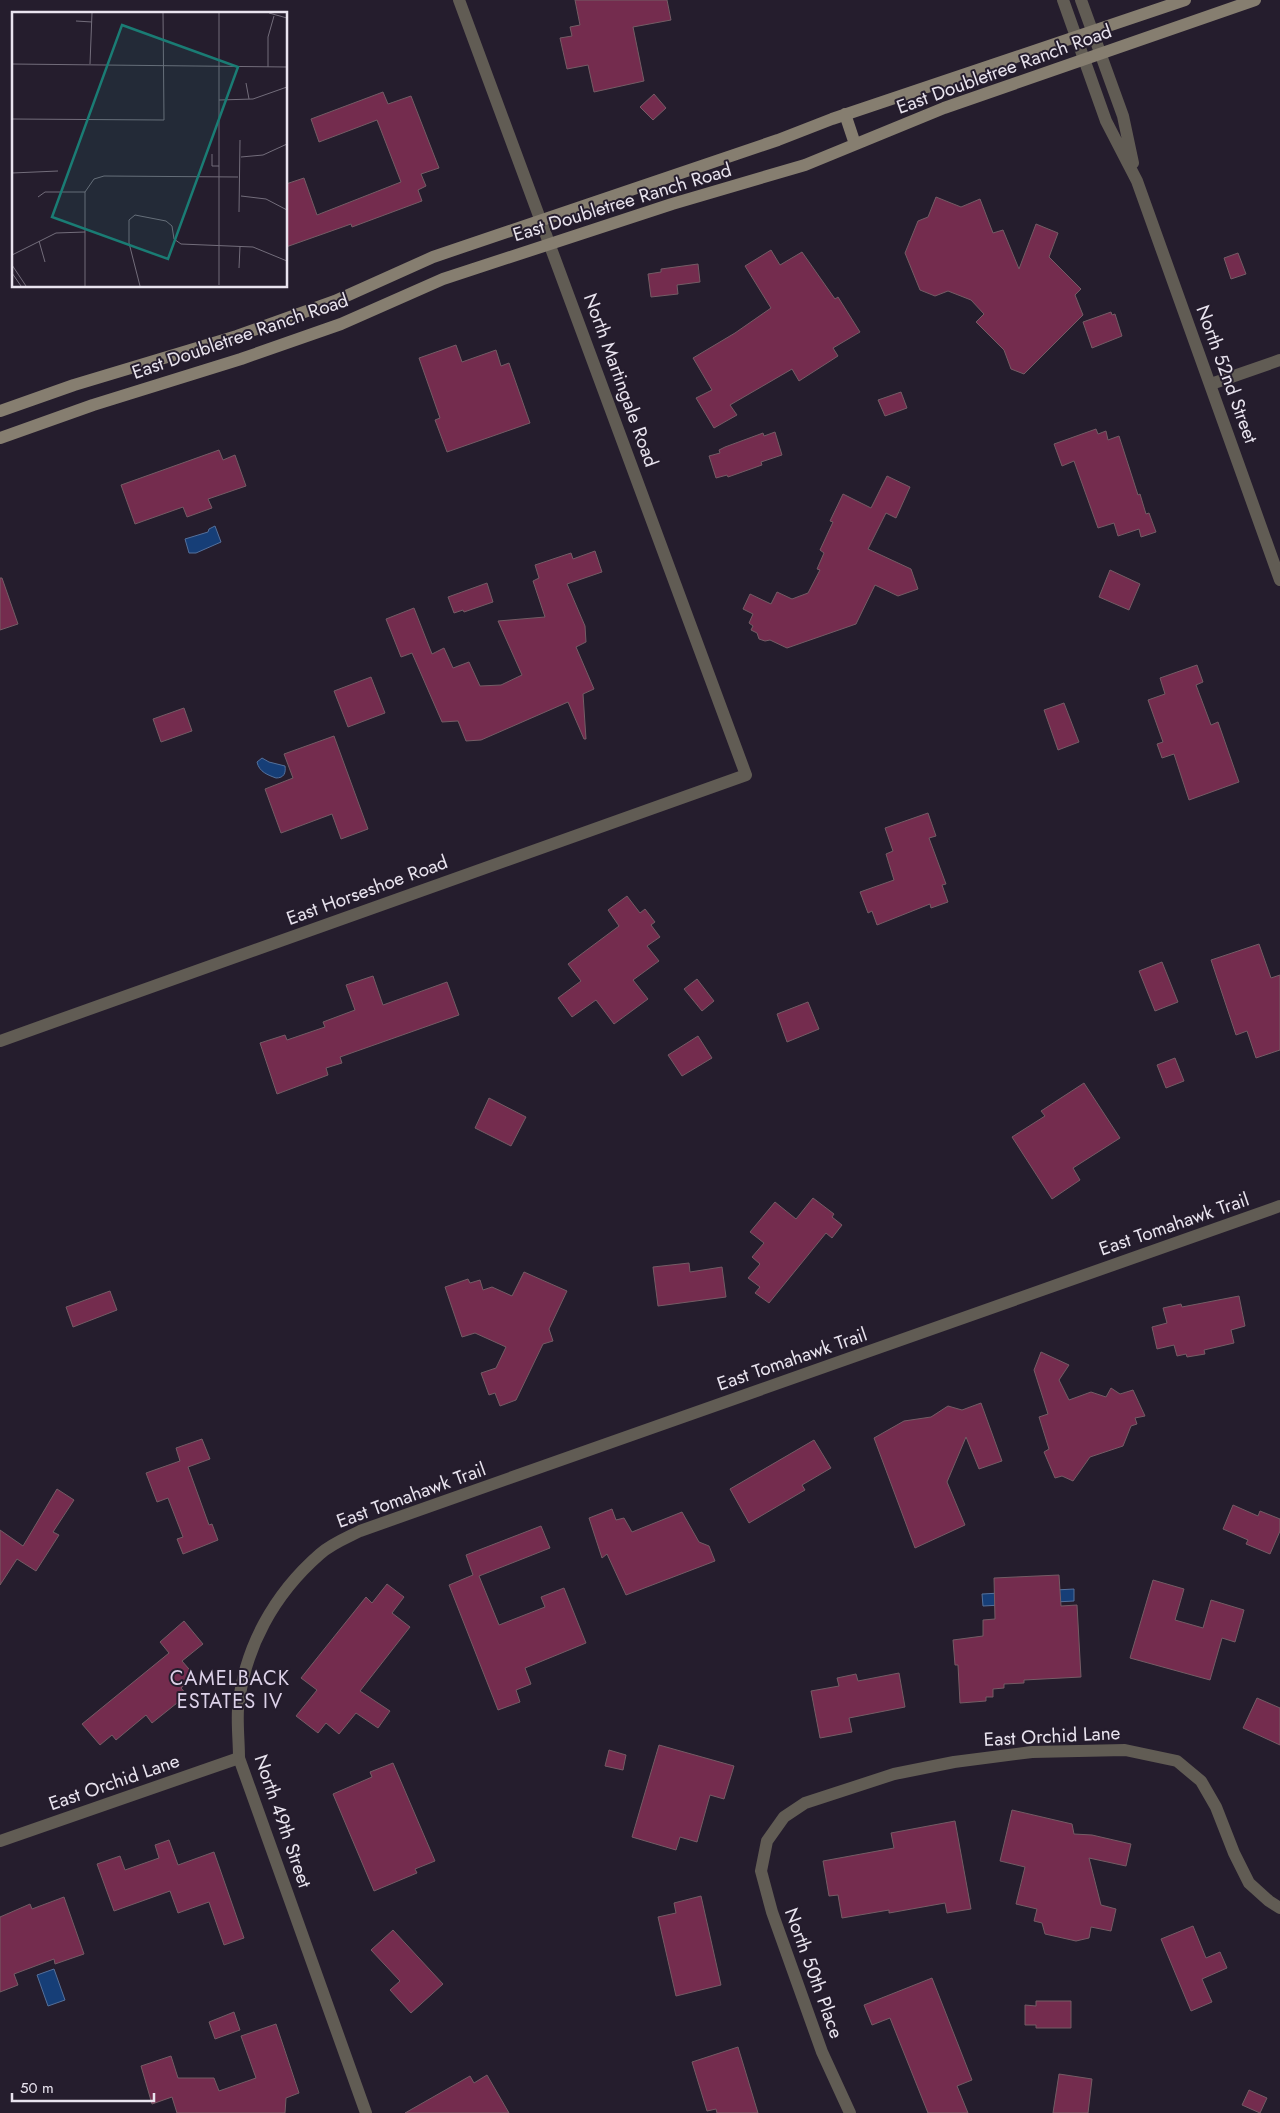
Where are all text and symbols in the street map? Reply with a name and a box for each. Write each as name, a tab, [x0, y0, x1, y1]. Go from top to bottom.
inset map	[12, 12, 288, 288]
street label: East Doubletree Ranch Road	[893, 17, 1115, 121]
street label: East Doubletree Ranch Road	[509, 156, 735, 248]
street label: East Doubletree Ranch Road	[128, 286, 352, 386]
street label: North Martingale Road	[577, 289, 665, 471]
street label: North 52nd Street	[1189, 301, 1265, 447]
street label: East Horseshoe Road	[283, 848, 451, 932]
street label: East Tomahawk Trail	[1095, 1186, 1253, 1262]
street label: East Tomahawk Trail	[713, 1321, 871, 1397]
street label: East Tomahawk Trail	[333, 1455, 489, 1535]
district label: CAMELBACK ESTATES IV	[170, 1664, 290, 1716]
street label: East Orchid Lane	[983, 1719, 1121, 1753]
street label: East Orchid Lane	[45, 1747, 183, 1817]
street label: North 49th Street	[248, 1751, 319, 1892]
street label: North 50th Place	[778, 1904, 850, 2042]
scale bar	[12, 2070, 155, 2102]
text: 50 m	[20, 2077, 54, 2099]

